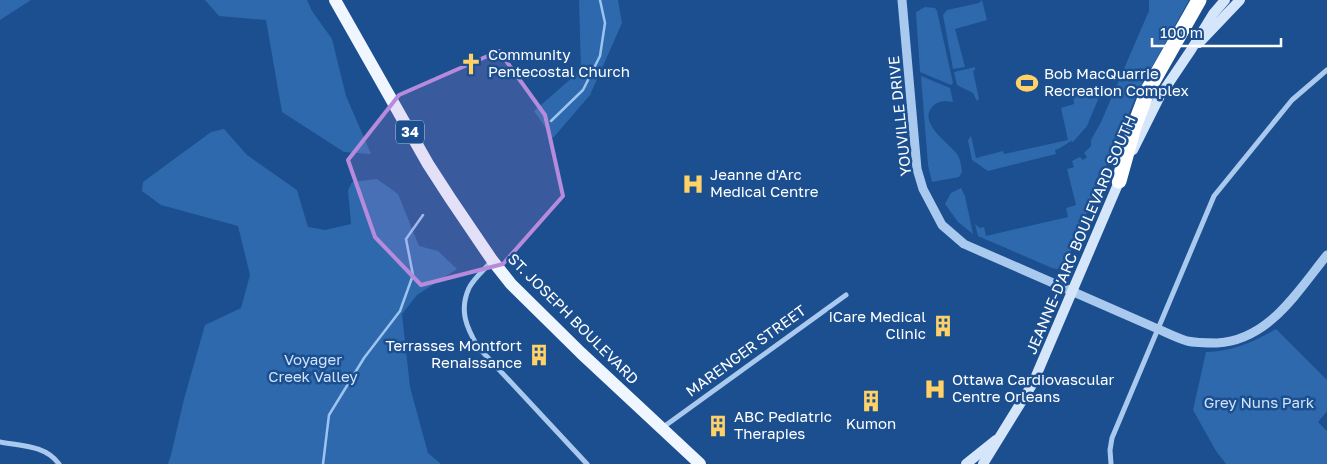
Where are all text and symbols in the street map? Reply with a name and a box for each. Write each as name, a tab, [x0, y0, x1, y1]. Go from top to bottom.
scale bar	[1152, 15, 1281, 47]
text: 100 m	[1160, 23, 1203, 41]
place label: Community Pentecostal Church	[488, 45, 630, 80]
church icon: Community Pentecostal Church	[458, 51, 484, 77]
street label: YOUVILLE DRIVE	[884, 55, 914, 177]
place label: Bob MacQuarrie Recreation Complex	[1044, 64, 1189, 99]
sports icon: Bob MacQuarrie Recreation Complex	[1014, 70, 1040, 96]
street label: JEANNE-D'ARC BOULEVARD SOUTH	[1022, 113, 1139, 357]
road number: 34	[396, 120, 424, 144]
place label: Jeanne d'Arc Medical Centre	[710, 165, 819, 200]
hospital icon: Jeanne d'Arc Medical Centre	[680, 171, 706, 197]
street label: ST. JOSEPH BOULEVARD	[505, 249, 643, 387]
street label: MARENGER STREET	[682, 301, 809, 400]
place label: iCare Medical Clinic	[829, 307, 926, 342]
building icon: iCare Medical Clinic	[930, 313, 956, 339]
place label: Terrasses Montfort Renaissance	[386, 336, 522, 371]
building icon: Terrasses Montfort Renaissance	[526, 342, 552, 368]
park label: Voyager Creek Valley	[268, 350, 358, 385]
place label: Ottawa Cardiovascular Centre Orleans	[952, 370, 1115, 405]
hospital icon: Ottawa Cardiovascular Centre Orleans	[922, 376, 948, 402]
building icon: Kumon	[858, 388, 884, 414]
park label: Grey Nuns Park	[1204, 393, 1315, 411]
place label: ABC Pediatric Therapies	[734, 407, 832, 442]
building icon: ABC Pediatric Therapies	[705, 413, 731, 439]
place label: Kumon	[846, 414, 896, 432]

